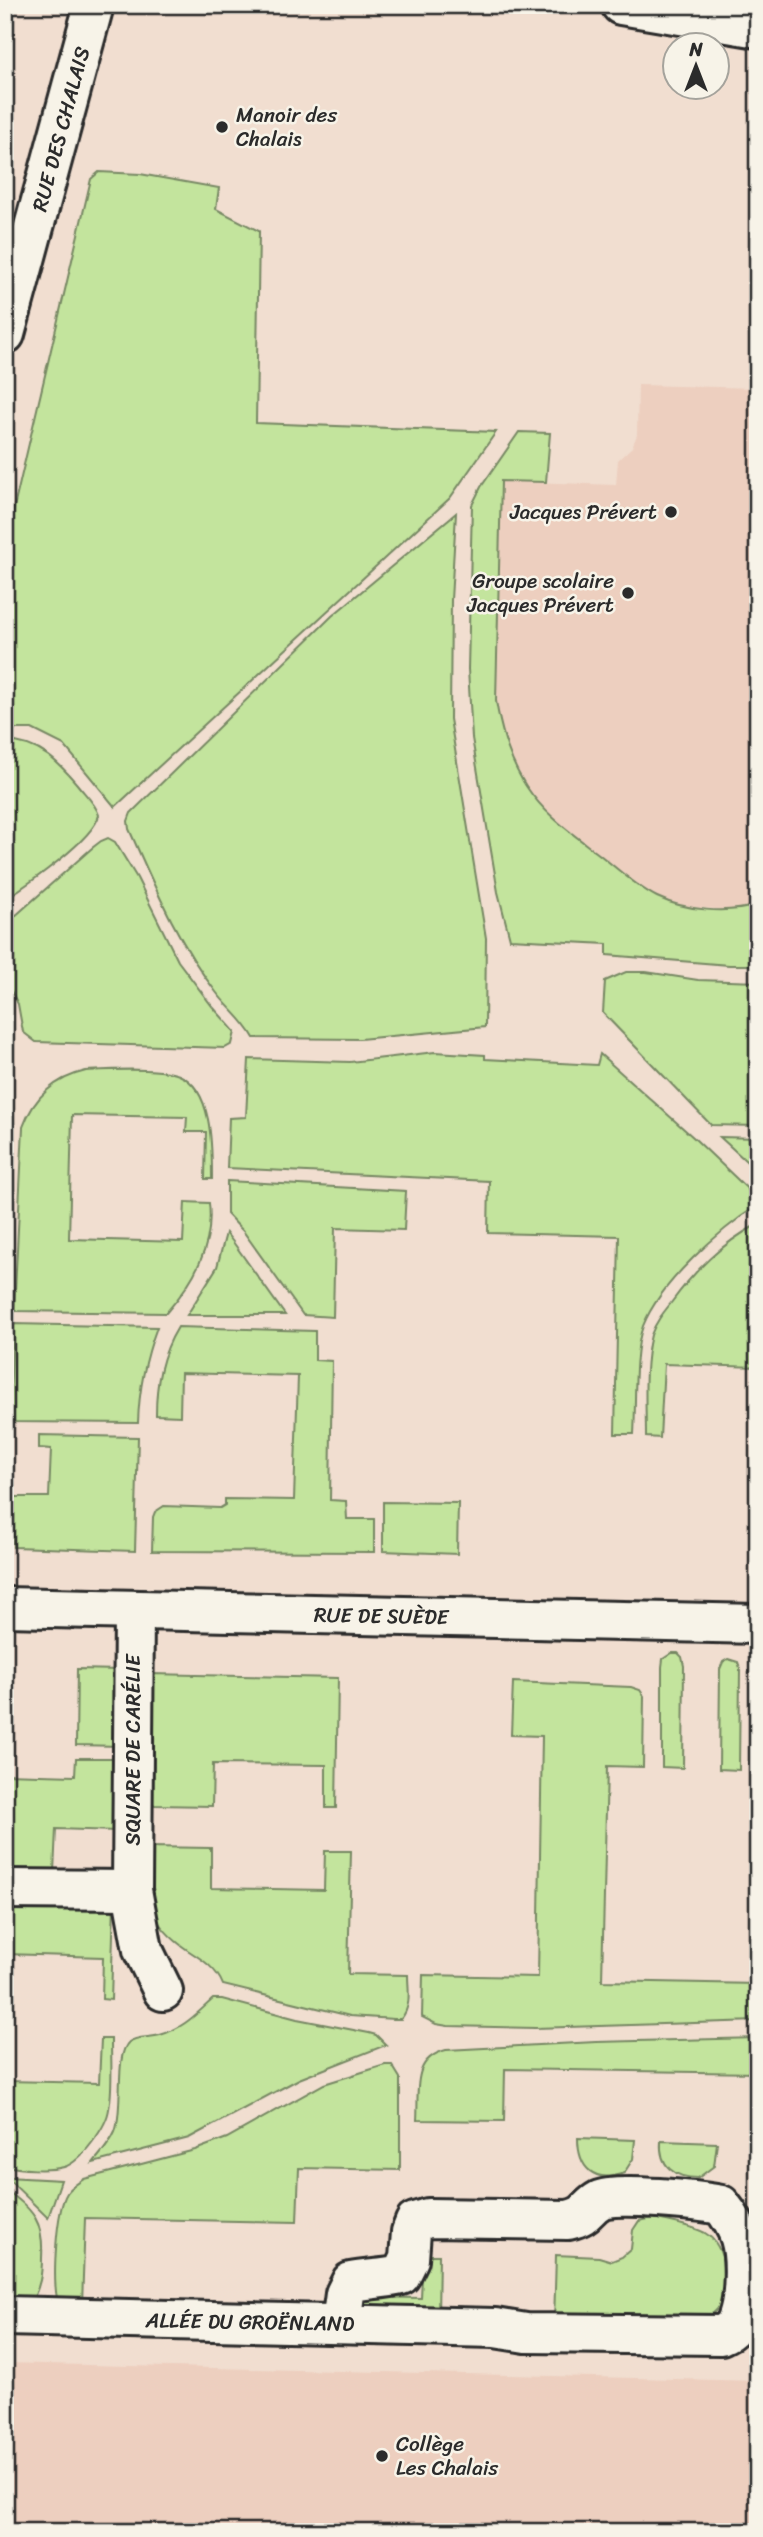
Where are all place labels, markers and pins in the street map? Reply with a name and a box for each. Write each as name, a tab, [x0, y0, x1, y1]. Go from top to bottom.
place label: Manoir des Chalais	[236, 96, 337, 158]
marker: Manoir des Chalais	[214, 119, 230, 135]
place label: Jacques Prévert	[509, 493, 657, 531]
marker: Jacques Prévert	[663, 504, 679, 520]
place label: Groupe scolaire Jacques Prévert	[466, 562, 614, 624]
marker: Groupe scolaire Jacques Prévert	[620, 585, 636, 601]
place label: Collège Les Chalais	[396, 2425, 499, 2487]
marker: Collège Les Chalais	[374, 2448, 390, 2464]

